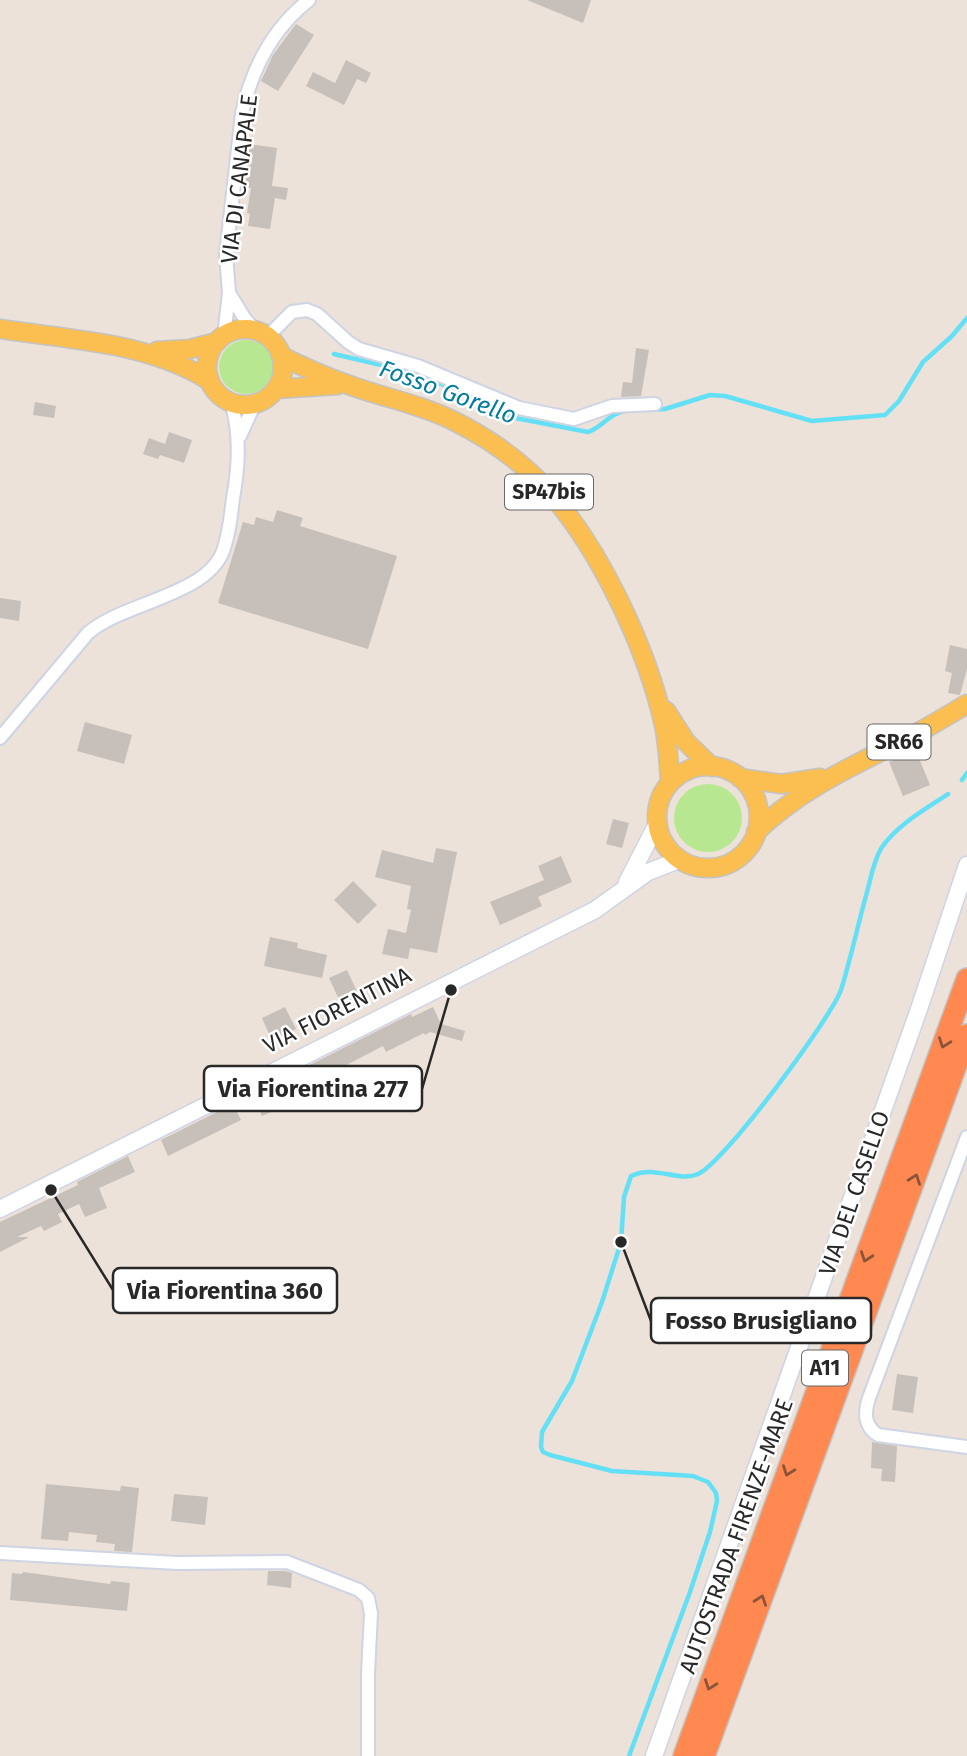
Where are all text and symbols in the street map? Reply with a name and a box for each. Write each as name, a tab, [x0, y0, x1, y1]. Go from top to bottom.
street label: VIA DI CANAPALE	[215, 93, 263, 265]
water label: Fosso Gorello	[376, 354, 520, 430]
road number: SP47bis	[505, 475, 593, 510]
road number: SR66	[867, 724, 930, 760]
street label: VIA FIORENTINA	[258, 960, 416, 1059]
one-way arrow	[938, 1037, 952, 1049]
callout: Via Fiorentina 277	[204, 1066, 422, 1111]
text: Via Fiorentina 277	[217, 1075, 408, 1103]
street label: VIA DEL CASELLO	[813, 1107, 895, 1279]
one-way arrow	[906, 1173, 920, 1185]
one-way arrow	[860, 1251, 874, 1263]
callout: Via Fiorentina 360	[113, 1268, 337, 1313]
text: Via Fiorentina 360	[126, 1277, 323, 1305]
callout: Fosso Brusigliano	[651, 1298, 871, 1343]
text: Fosso Brusigliano	[665, 1307, 857, 1335]
road number: A11	[802, 1350, 848, 1386]
street label: AUTOSTRADA FIRENZE-MARE	[673, 1395, 799, 1677]
one-way arrow	[782, 1464, 796, 1476]
one-way arrow	[753, 1594, 767, 1606]
one-way arrow	[704, 1678, 718, 1690]

